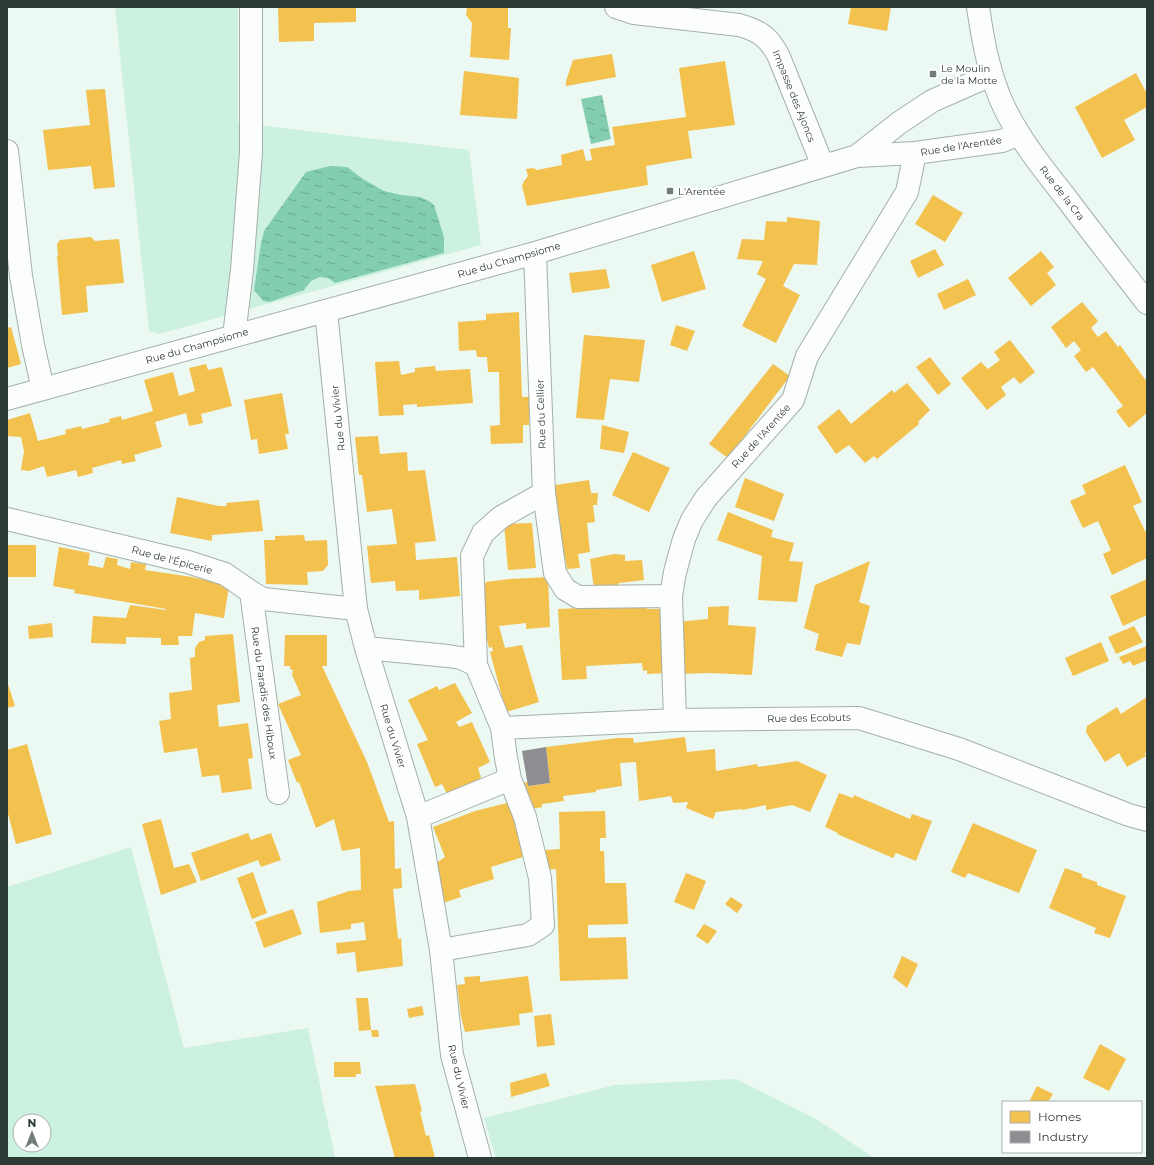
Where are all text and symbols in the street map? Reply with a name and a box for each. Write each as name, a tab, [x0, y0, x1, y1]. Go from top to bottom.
street label: Impasse des Ajoncs	[770, 48, 819, 144]
place label: Le Moulin de la Motte	[941, 62, 997, 87]
marker: Le Moulin de la Motte	[928, 69, 938, 79]
street label: Rue de l'Arentée	[919, 133, 1003, 159]
street label: Rue de la Cra	[1037, 163, 1087, 223]
place label: L'Arentée	[678, 185, 725, 198]
marker: L'Arentée	[665, 186, 675, 196]
street label: Rue du Champsiome	[456, 239, 562, 281]
street label: Rue du Champsiome	[144, 325, 250, 367]
street label: Rue du Cellier	[533, 379, 549, 449]
street label: Rue du Vivier	[328, 384, 348, 452]
street label: Rue de l'Arentée	[729, 401, 793, 471]
street label: Rue de l'Épicerie	[130, 543, 214, 577]
street label: Rue du Paradis des Hiboux	[248, 626, 280, 761]
street label: Rue du Vivier	[377, 702, 409, 770]
street label: Rue des Ecobuts	[767, 711, 851, 725]
street label: Rue du Vivier	[445, 1043, 473, 1111]
legend	[1002, 1101, 1142, 1153]
text: Homes	[1038, 1109, 1081, 1124]
north arrow	[12, 1113, 52, 1153]
text: N	[28, 1116, 36, 1130]
text: Industry	[1038, 1129, 1088, 1144]

